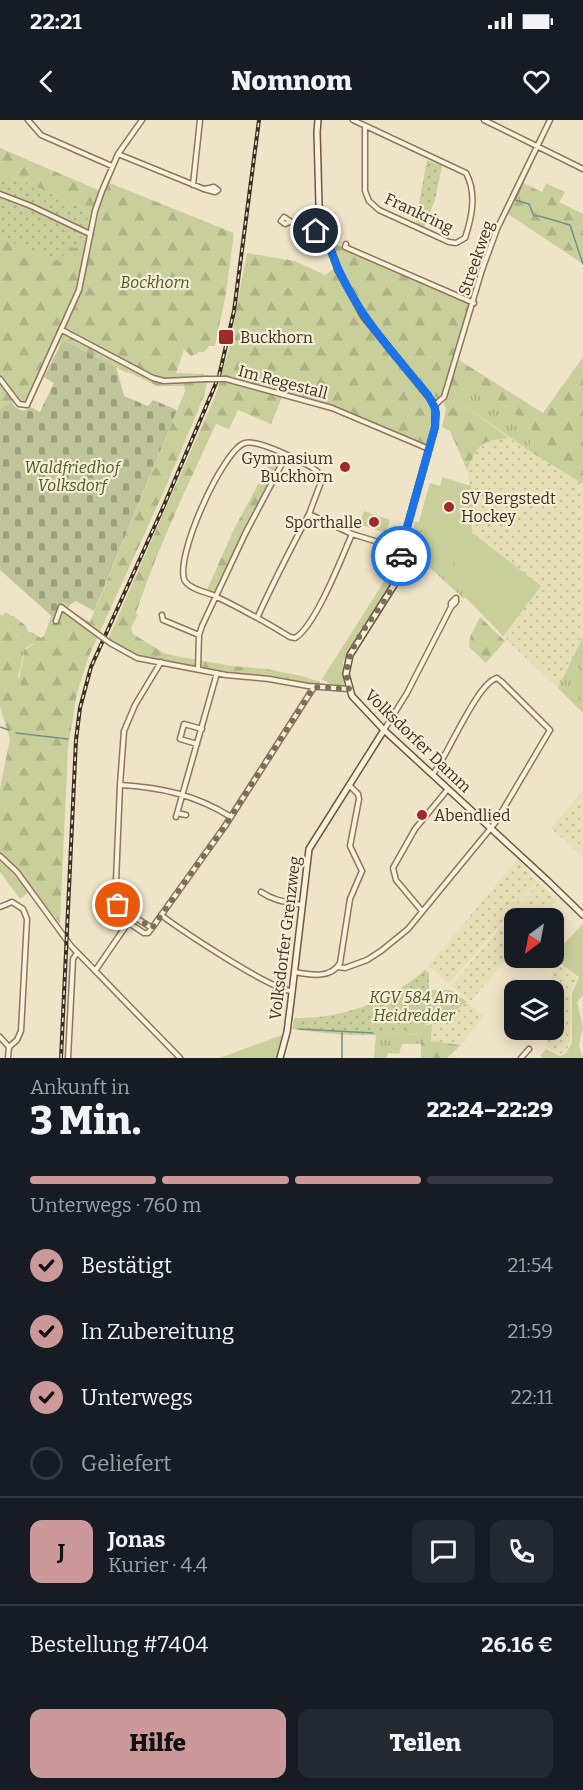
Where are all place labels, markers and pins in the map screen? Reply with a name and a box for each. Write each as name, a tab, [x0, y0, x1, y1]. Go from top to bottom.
pin	[290, 205, 341, 256]
marker: Buckhorn	[217, 328, 235, 346]
place label: Buckhorn	[240, 328, 313, 347]
place label: Gymnasium Buckhorn	[241, 449, 333, 486]
marker: Gymnasium Buckhorn	[338, 460, 352, 474]
place label: SV Bergstedt Hockey	[461, 489, 556, 526]
marker: SV Bergstedt Hockey	[442, 500, 456, 514]
place label: Sporthalle	[285, 513, 362, 532]
marker: Sporthalle	[367, 515, 381, 529]
place label: Abendlied	[434, 806, 511, 825]
marker: Abendlied	[415, 808, 429, 822]
pin	[92, 879, 143, 930]

